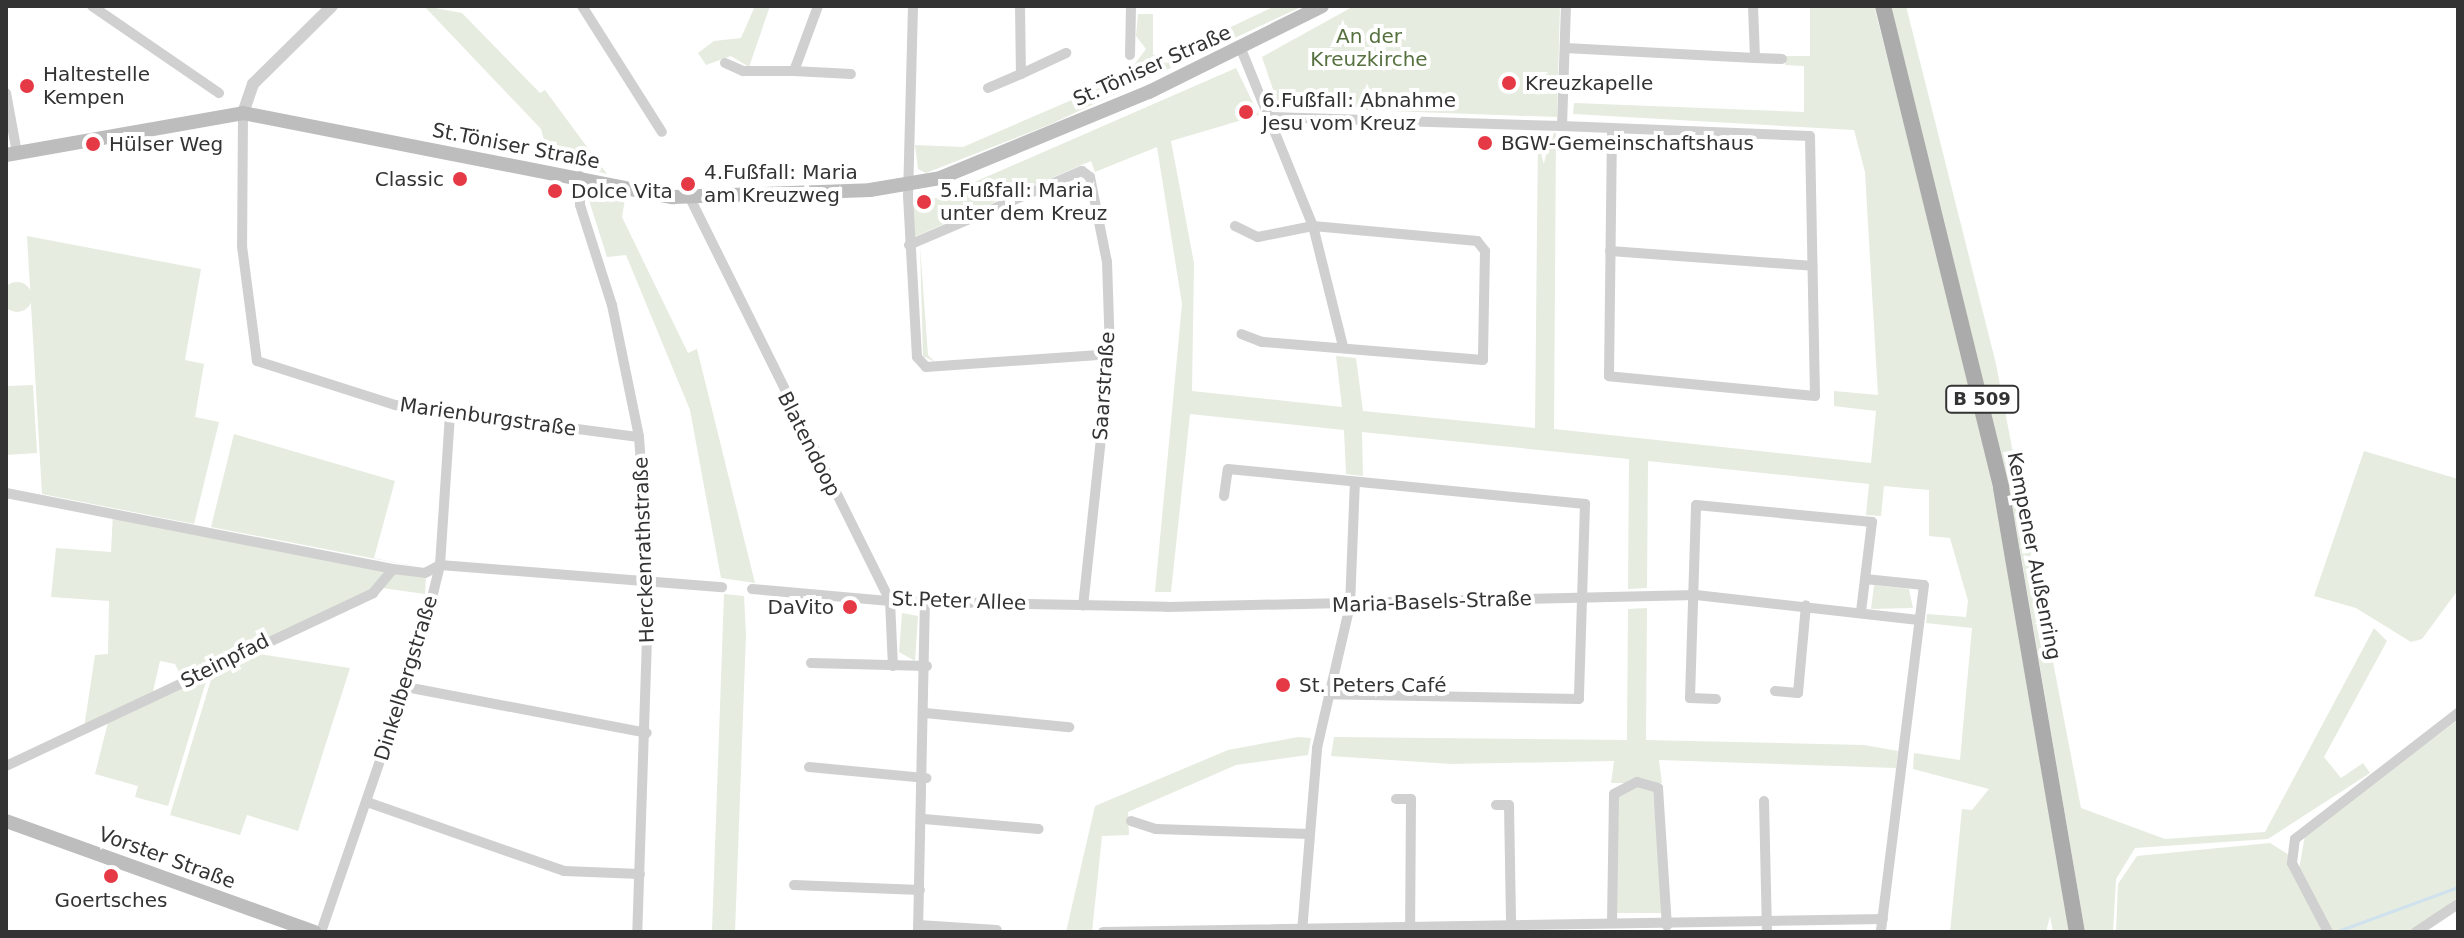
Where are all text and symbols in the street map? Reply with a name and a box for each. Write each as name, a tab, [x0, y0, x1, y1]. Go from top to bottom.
street label: St.Töniser Straße	[1069, 20, 1235, 112]
park label: An der Kreuzkirche	[1310, 25, 1428, 72]
place label: Haltestelle Kempen	[43, 62, 150, 109]
place label: Kreuzkapelle	[1525, 71, 1653, 95]
marker: Kreuzkapelle	[1500, 74, 1518, 92]
marker: Haltestelle Kempen	[18, 77, 36, 95]
place label: 6.Fußfall: Abnahme Jesu vom Kreuz	[1262, 88, 1456, 135]
marker: 6.Fußfall: Abnahme Jesu vom Kreuz	[1237, 103, 1255, 121]
street label: St.Töniser Straße	[430, 118, 602, 174]
place label: BGW-Gemeinschaftshaus	[1501, 131, 1754, 155]
place label: Hülser Weg	[109, 132, 223, 156]
marker: BGW-Gemeinschaftshaus	[1476, 134, 1494, 152]
marker: Hülser Weg	[84, 135, 102, 153]
place label: 4.Fußfall: Maria am Kreuzweg	[704, 160, 858, 207]
place label: Classic	[375, 167, 444, 191]
marker: Classic	[451, 170, 469, 188]
marker: 4.Fußfall: Maria am Kreuzweg	[679, 175, 697, 193]
place label: 5.Fußfall: Maria unter dem Kreuz	[940, 178, 1107, 225]
place label: Dolce Vita	[571, 179, 673, 203]
marker: Dolce Vita	[546, 182, 564, 200]
marker: 5.Fußfall: Maria unter dem Kreuz	[915, 193, 933, 211]
street label: Saarstraße	[1088, 331, 1120, 441]
road number: B 509	[1944, 385, 2020, 413]
street label: Blatendoop	[772, 388, 846, 500]
street label: Marienburgstraße	[398, 393, 578, 441]
street label: Kempener Außenring	[2002, 450, 2066, 662]
street label: Herckenrathstraße	[629, 456, 659, 644]
street label: St.Peter Allee	[891, 587, 1027, 615]
street label: Maria-Basels-Straße	[1332, 587, 1532, 617]
street label: Dinkelbergstraße	[369, 592, 443, 764]
place label: DaVito	[767, 595, 834, 619]
marker: DaVito	[841, 598, 859, 616]
street label: Steinpfad	[177, 629, 273, 693]
place label: St. Peters Café	[1299, 673, 1447, 697]
marker: St. Peters Café	[1274, 676, 1292, 694]
street label: Vorster Straße	[95, 822, 239, 894]
marker: Goertsches	[102, 867, 120, 885]
place label: Goertsches	[55, 888, 167, 912]

